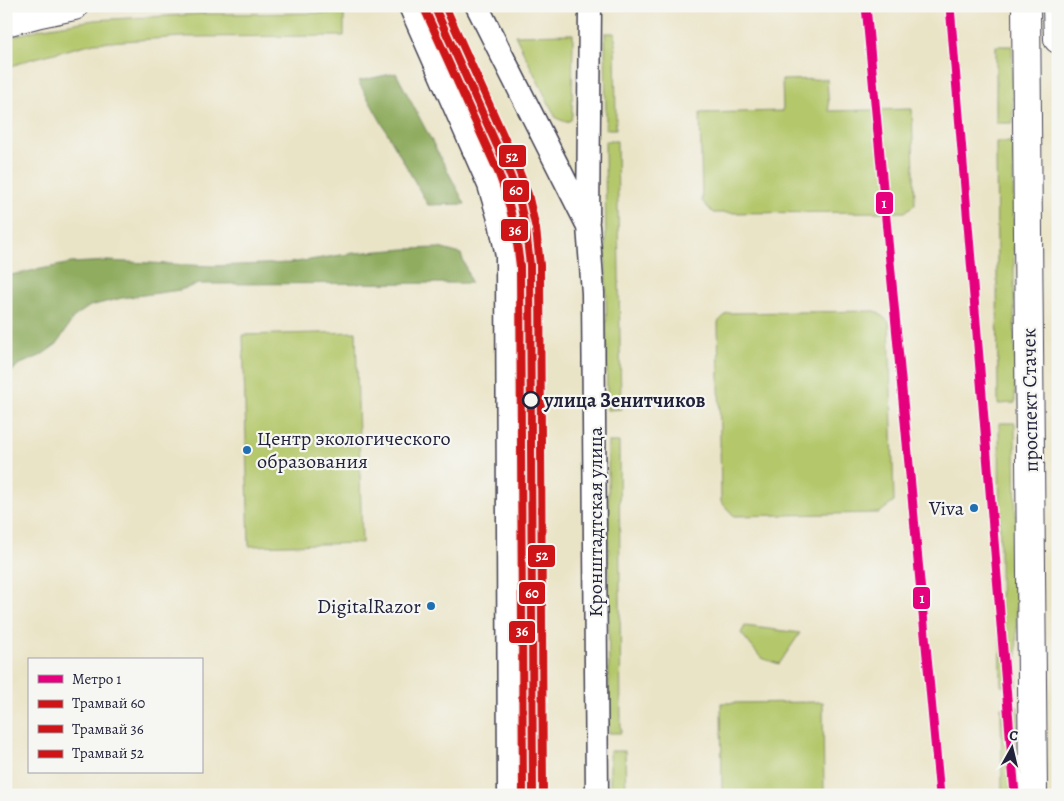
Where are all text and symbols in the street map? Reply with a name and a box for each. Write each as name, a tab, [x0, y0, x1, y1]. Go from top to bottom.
line badge: 52	[498, 144, 527, 168]
text: 52	[506, 147, 519, 166]
line badge: 60	[502, 179, 530, 203]
text: 60	[509, 181, 523, 200]
line badge: 1	[875, 191, 894, 215]
text: 1	[881, 194, 887, 213]
line badge: 36	[500, 218, 529, 242]
text: 36	[509, 221, 522, 240]
street label: проспект Стачек	[1015, 328, 1045, 472]
place label: улица Зенитчиков	[543, 387, 705, 414]
marker: улица Зенитчиков	[522, 391, 540, 409]
place label: Центр экологического образования	[257, 425, 451, 475]
street label: Кронштадтская улица	[582, 426, 609, 617]
marker: Центр экологического образования	[241, 444, 253, 456]
place label: Viva	[928, 495, 965, 522]
marker: Viva	[968, 502, 980, 514]
line badge: 52	[527, 544, 556, 568]
text: 52	[536, 546, 549, 565]
line badge: 60	[518, 581, 546, 605]
text: 60	[525, 584, 539, 603]
line badge: 1	[912, 586, 931, 610]
text: 1	[919, 589, 925, 608]
place label: DigitalRazor	[317, 593, 421, 620]
marker: DigitalRazor	[425, 600, 437, 612]
line badge: 36	[508, 620, 536, 644]
text: 36	[516, 622, 529, 641]
legend	[28, 658, 202, 774]
text: Метро 1	[72, 669, 122, 689]
text: Трамвай 60	[72, 693, 145, 713]
text: Трамвай 36	[72, 719, 144, 739]
north arrow	[986, 724, 1036, 774]
text: С	[1008, 726, 1020, 746]
text: Трамвай 52	[72, 743, 144, 763]

